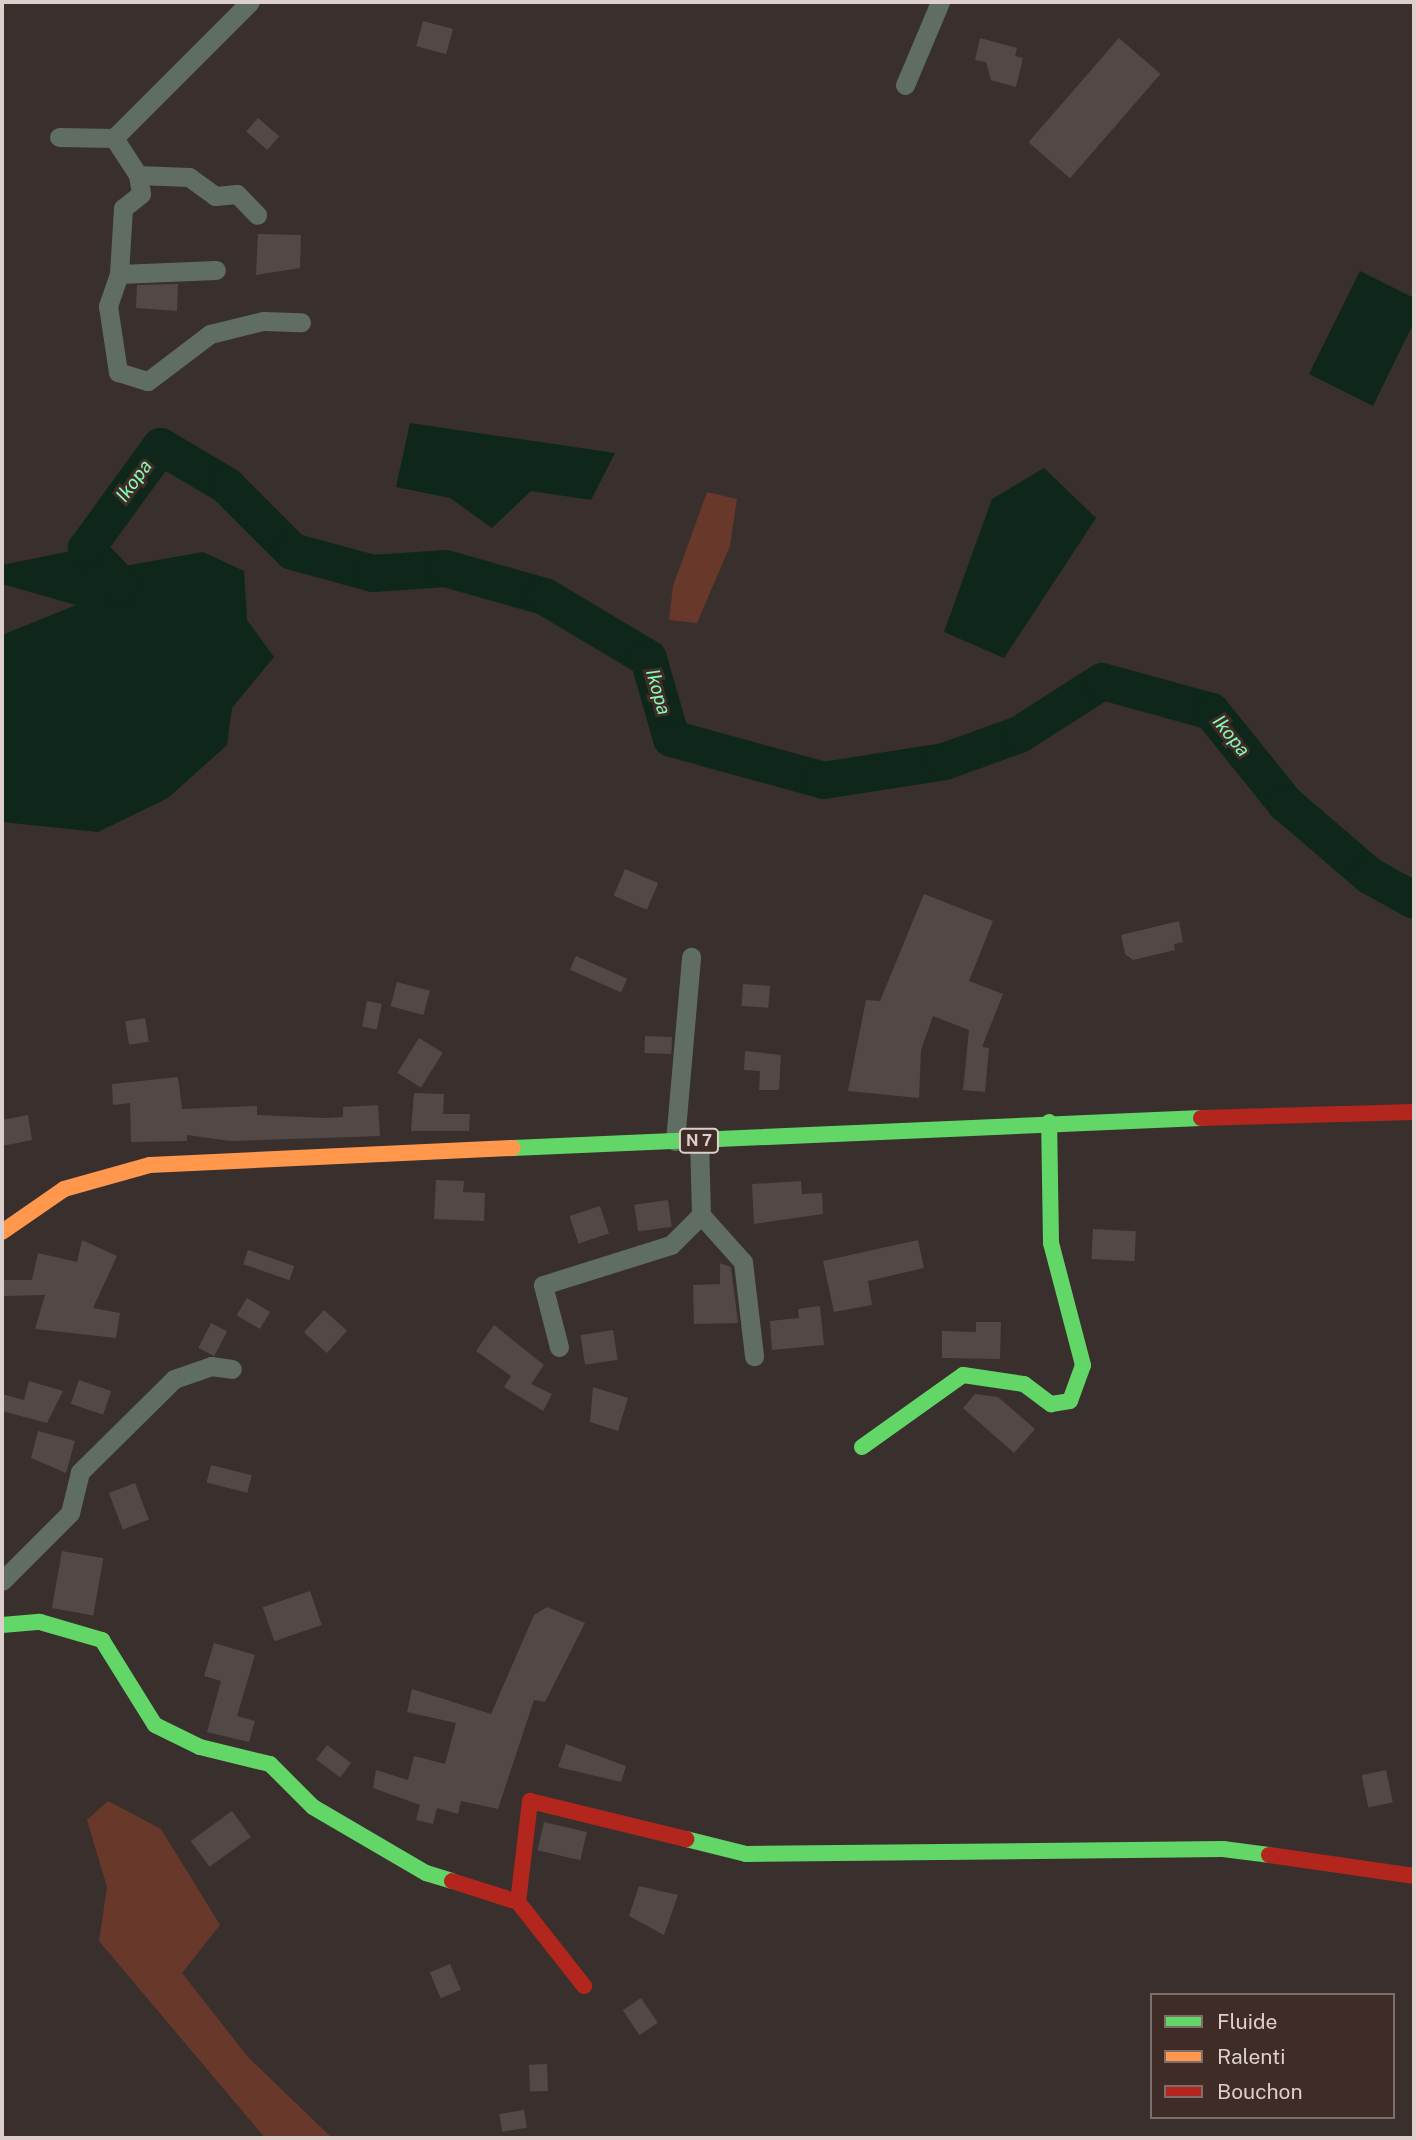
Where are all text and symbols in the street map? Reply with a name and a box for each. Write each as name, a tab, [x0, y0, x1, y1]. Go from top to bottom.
water label: Ikopa	[111, 456, 157, 506]
water label: Ikopa	[641, 667, 675, 717]
water label: Ikopa	[1208, 711, 1254, 761]
road number: N 7	[678, 1128, 720, 1154]
legend	[1150, 1993, 1395, 2119]
text: Fluide	[1217, 2009, 1277, 2034]
text: Ralenti	[1217, 2044, 1285, 2069]
text: Bouchon	[1217, 2079, 1303, 2104]

